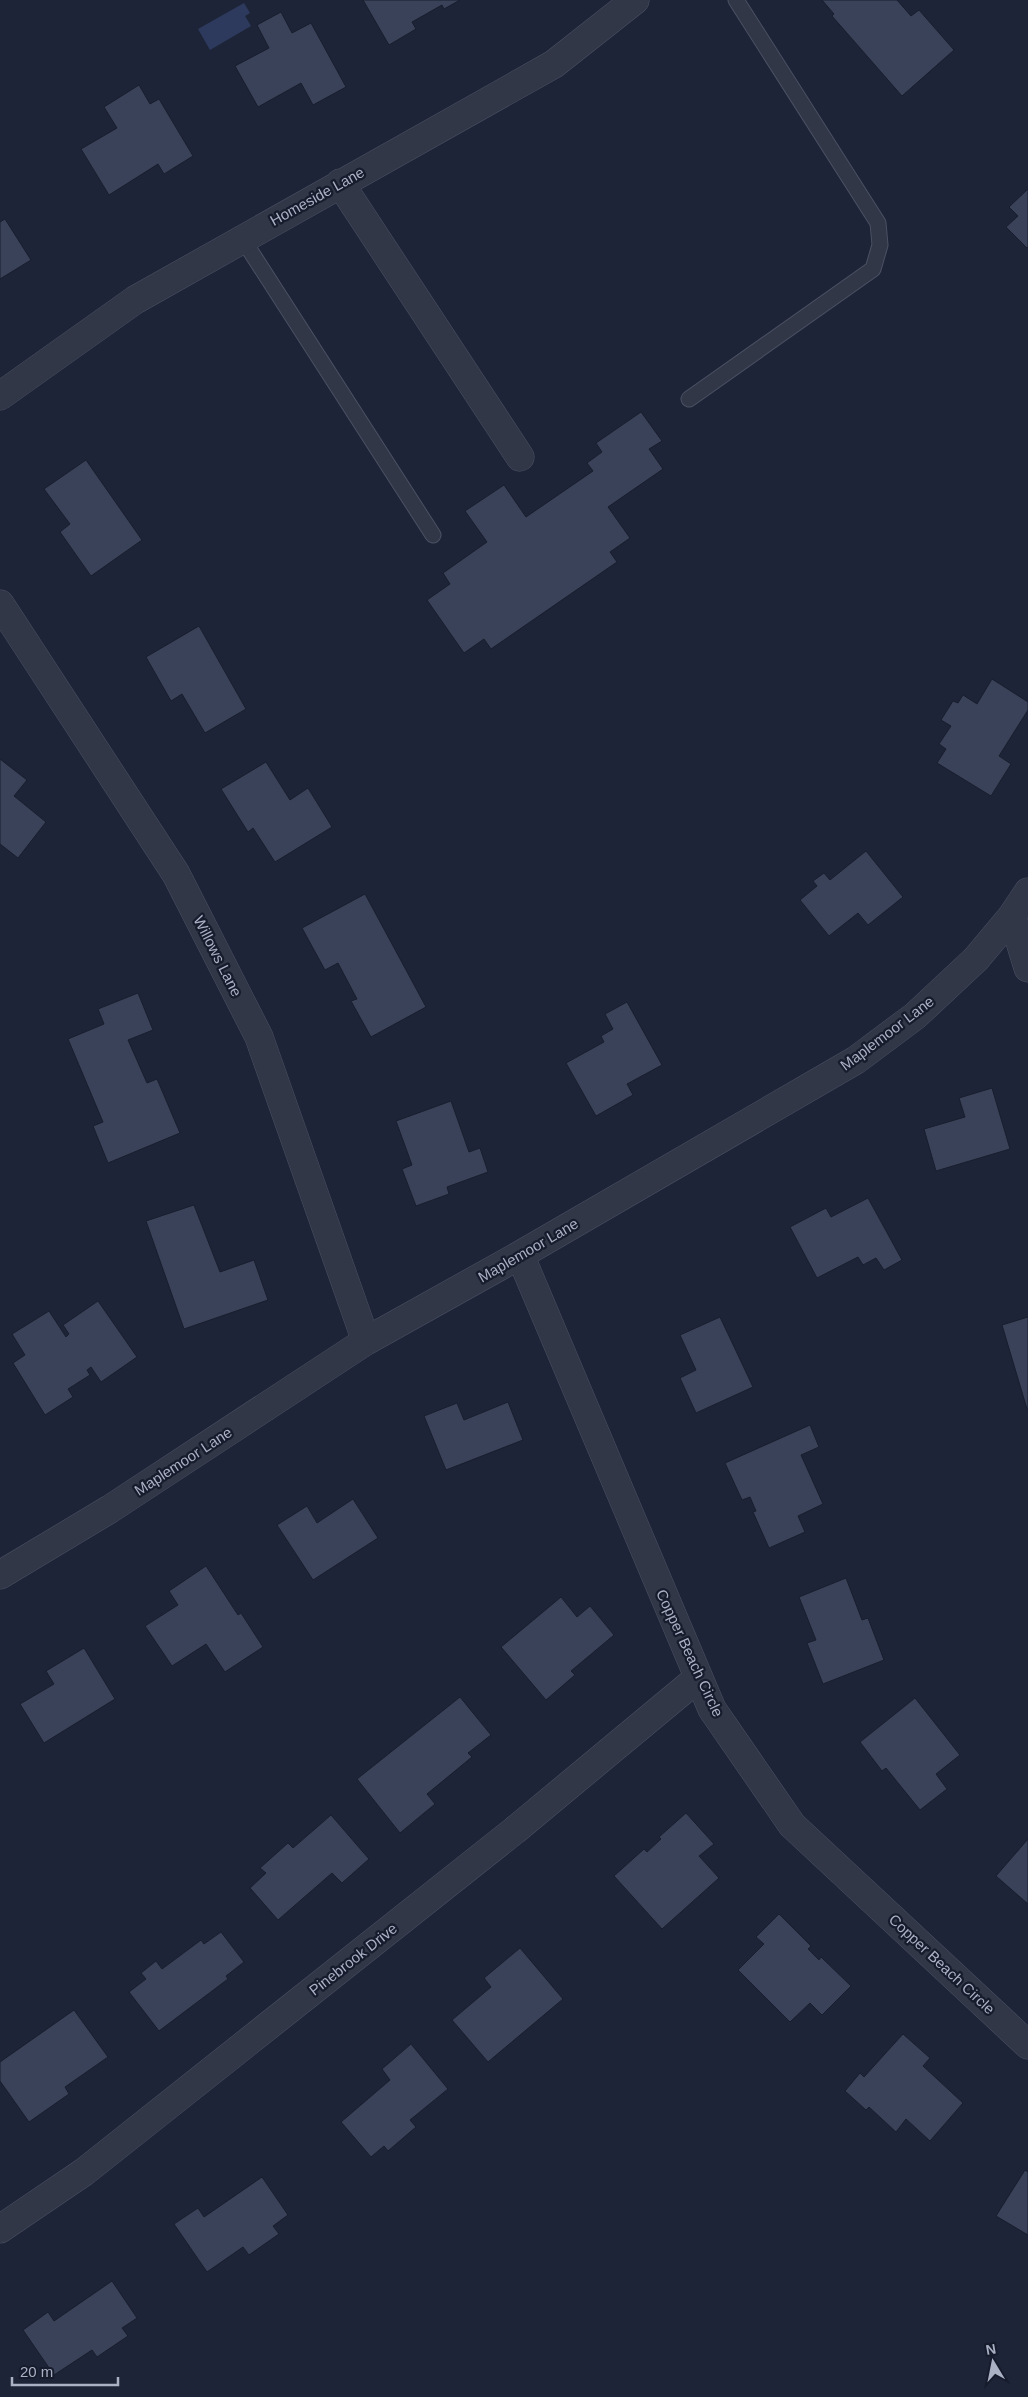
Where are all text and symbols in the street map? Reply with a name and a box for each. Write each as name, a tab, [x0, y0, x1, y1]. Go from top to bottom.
street label: Homeside Lane	[267, 163, 367, 229]
street label: Willows Lane	[190, 913, 246, 999]
street label: Maplemoor Lane	[837, 992, 937, 1074]
street label: Maplemoor Lane	[475, 1214, 581, 1286]
street label: Maplemoor Lane	[131, 1423, 235, 1499]
street label: Copper Beach Circle	[653, 1587, 727, 1719]
street label: Copper Beach Circle	[886, 1911, 998, 2017]
street label: Pinebrook Drive	[306, 1919, 400, 1999]
north arrow	[968, 2337, 1018, 2387]
text: N	[984, 2340, 997, 2358]
scale bar	[12, 2354, 119, 2386]
text: 20 m	[20, 2363, 53, 2380]

